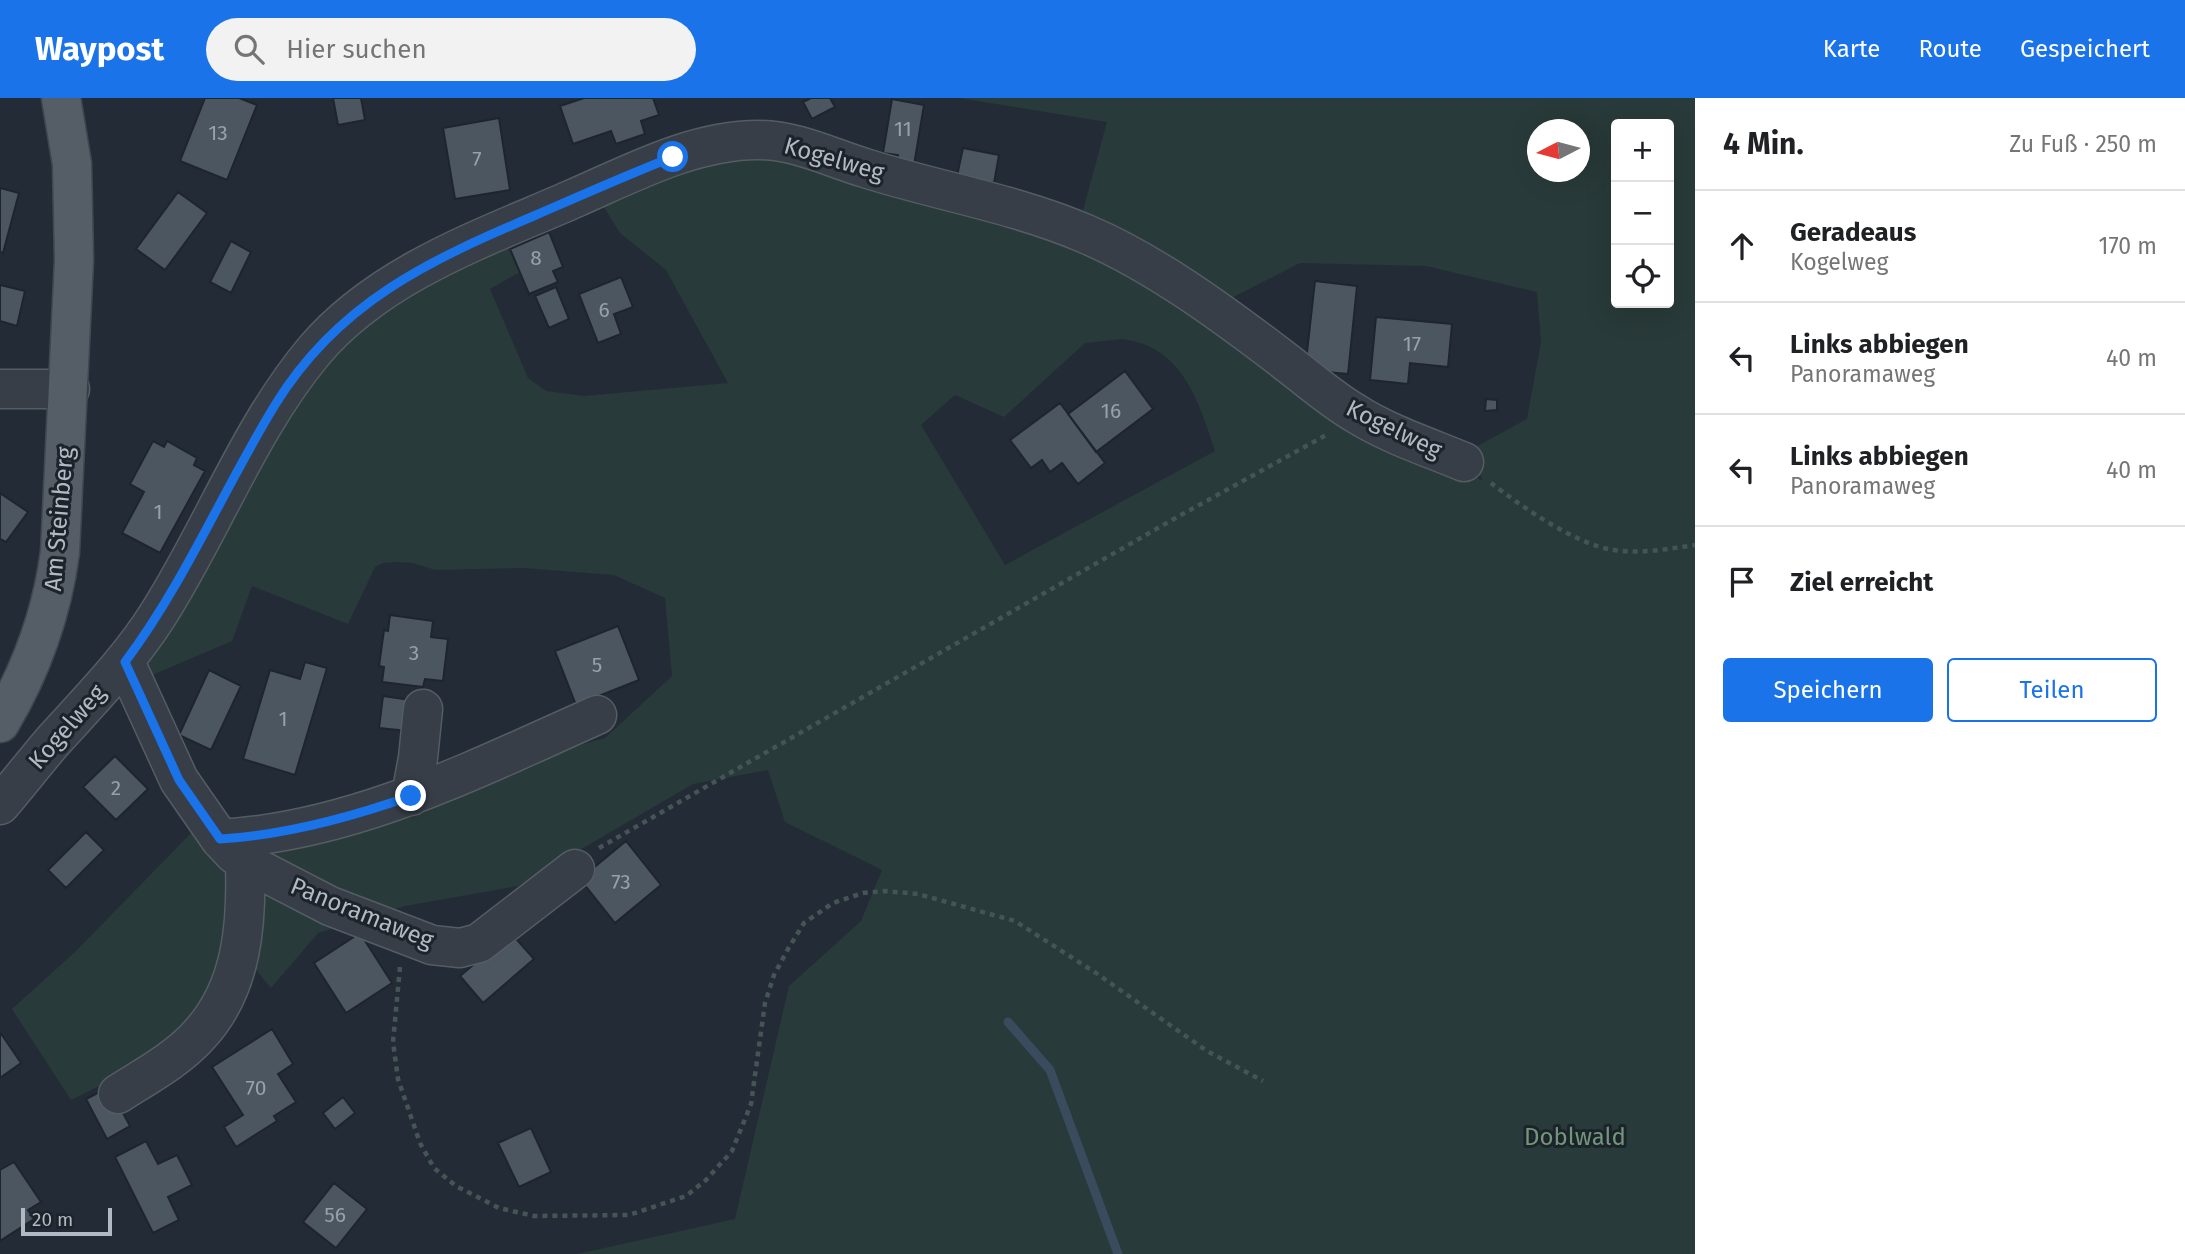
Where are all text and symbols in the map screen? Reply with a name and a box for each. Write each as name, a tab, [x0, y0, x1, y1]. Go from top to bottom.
search box	[206, 18, 696, 81]
text: Waypost	[35, 29, 164, 69]
icon: search	[230, 30, 268, 68]
text: Hier suchen	[286, 34, 427, 65]
text: Karte	[1823, 35, 1880, 63]
text: Route	[1918, 35, 1982, 63]
text: Gespeichert	[2020, 35, 2150, 63]
house number: 11	[894, 116, 912, 142]
north arrow	[1527, 119, 1590, 182]
map controls	[1611, 119, 1674, 308]
button: +	[1611, 119, 1674, 182]
house number: 13	[208, 120, 228, 146]
text: 4 Min.	[1723, 126, 1804, 162]
text: Zu Fuß · 250 m	[2009, 130, 2157, 158]
street label: Kogelweg	[781, 131, 888, 187]
route start	[657, 141, 688, 172]
house number: 7	[472, 146, 482, 172]
button: −	[1611, 182, 1674, 245]
text: Geradeaus	[1790, 217, 1916, 248]
icon: ahead	[1723, 227, 1761, 265]
text: 170 m	[2098, 232, 2157, 260]
house number: 8	[530, 245, 542, 271]
button: locate	[1611, 245, 1674, 308]
text: Kogelweg	[1790, 248, 1889, 276]
house number: 6	[598, 297, 610, 323]
text: Links abbiegen	[1790, 329, 1969, 360]
house number: 17	[1403, 331, 1421, 357]
icon: left	[1723, 339, 1761, 377]
text: 40 m	[2106, 344, 2157, 372]
text: Panoramaweg	[1790, 360, 1935, 388]
street label: Kogelweg	[1342, 394, 1447, 464]
house number: 16	[1101, 398, 1121, 424]
text: Links abbiegen	[1790, 441, 1969, 472]
street label: Am Steinberg	[39, 445, 79, 592]
icon: left	[1723, 451, 1761, 489]
text: 40 m	[2106, 456, 2157, 484]
text: Panoramaweg	[1790, 472, 1935, 500]
house number: 1	[153, 499, 163, 525]
icon: arrive	[1723, 563, 1761, 601]
text: Ziel erreicht	[1790, 567, 1933, 598]
house number: 3	[409, 640, 419, 666]
house number: 5	[592, 652, 602, 678]
button: Speichern	[1723, 658, 1933, 722]
button: Teilen	[1947, 658, 2157, 722]
street label: Kogelweg	[23, 679, 112, 775]
house number: 1	[278, 706, 288, 732]
house number: 2	[111, 775, 121, 801]
route end	[395, 780, 426, 811]
house number: 73	[611, 869, 631, 895]
street label: Panoramaweg	[287, 872, 438, 955]
house number: 70	[246, 1075, 266, 1101]
park label: Doblwald	[1524, 1123, 1626, 1151]
house number: 56	[324, 1202, 346, 1228]
scale bar	[21, 1205, 112, 1237]
text: 20 m	[32, 1208, 73, 1231]

